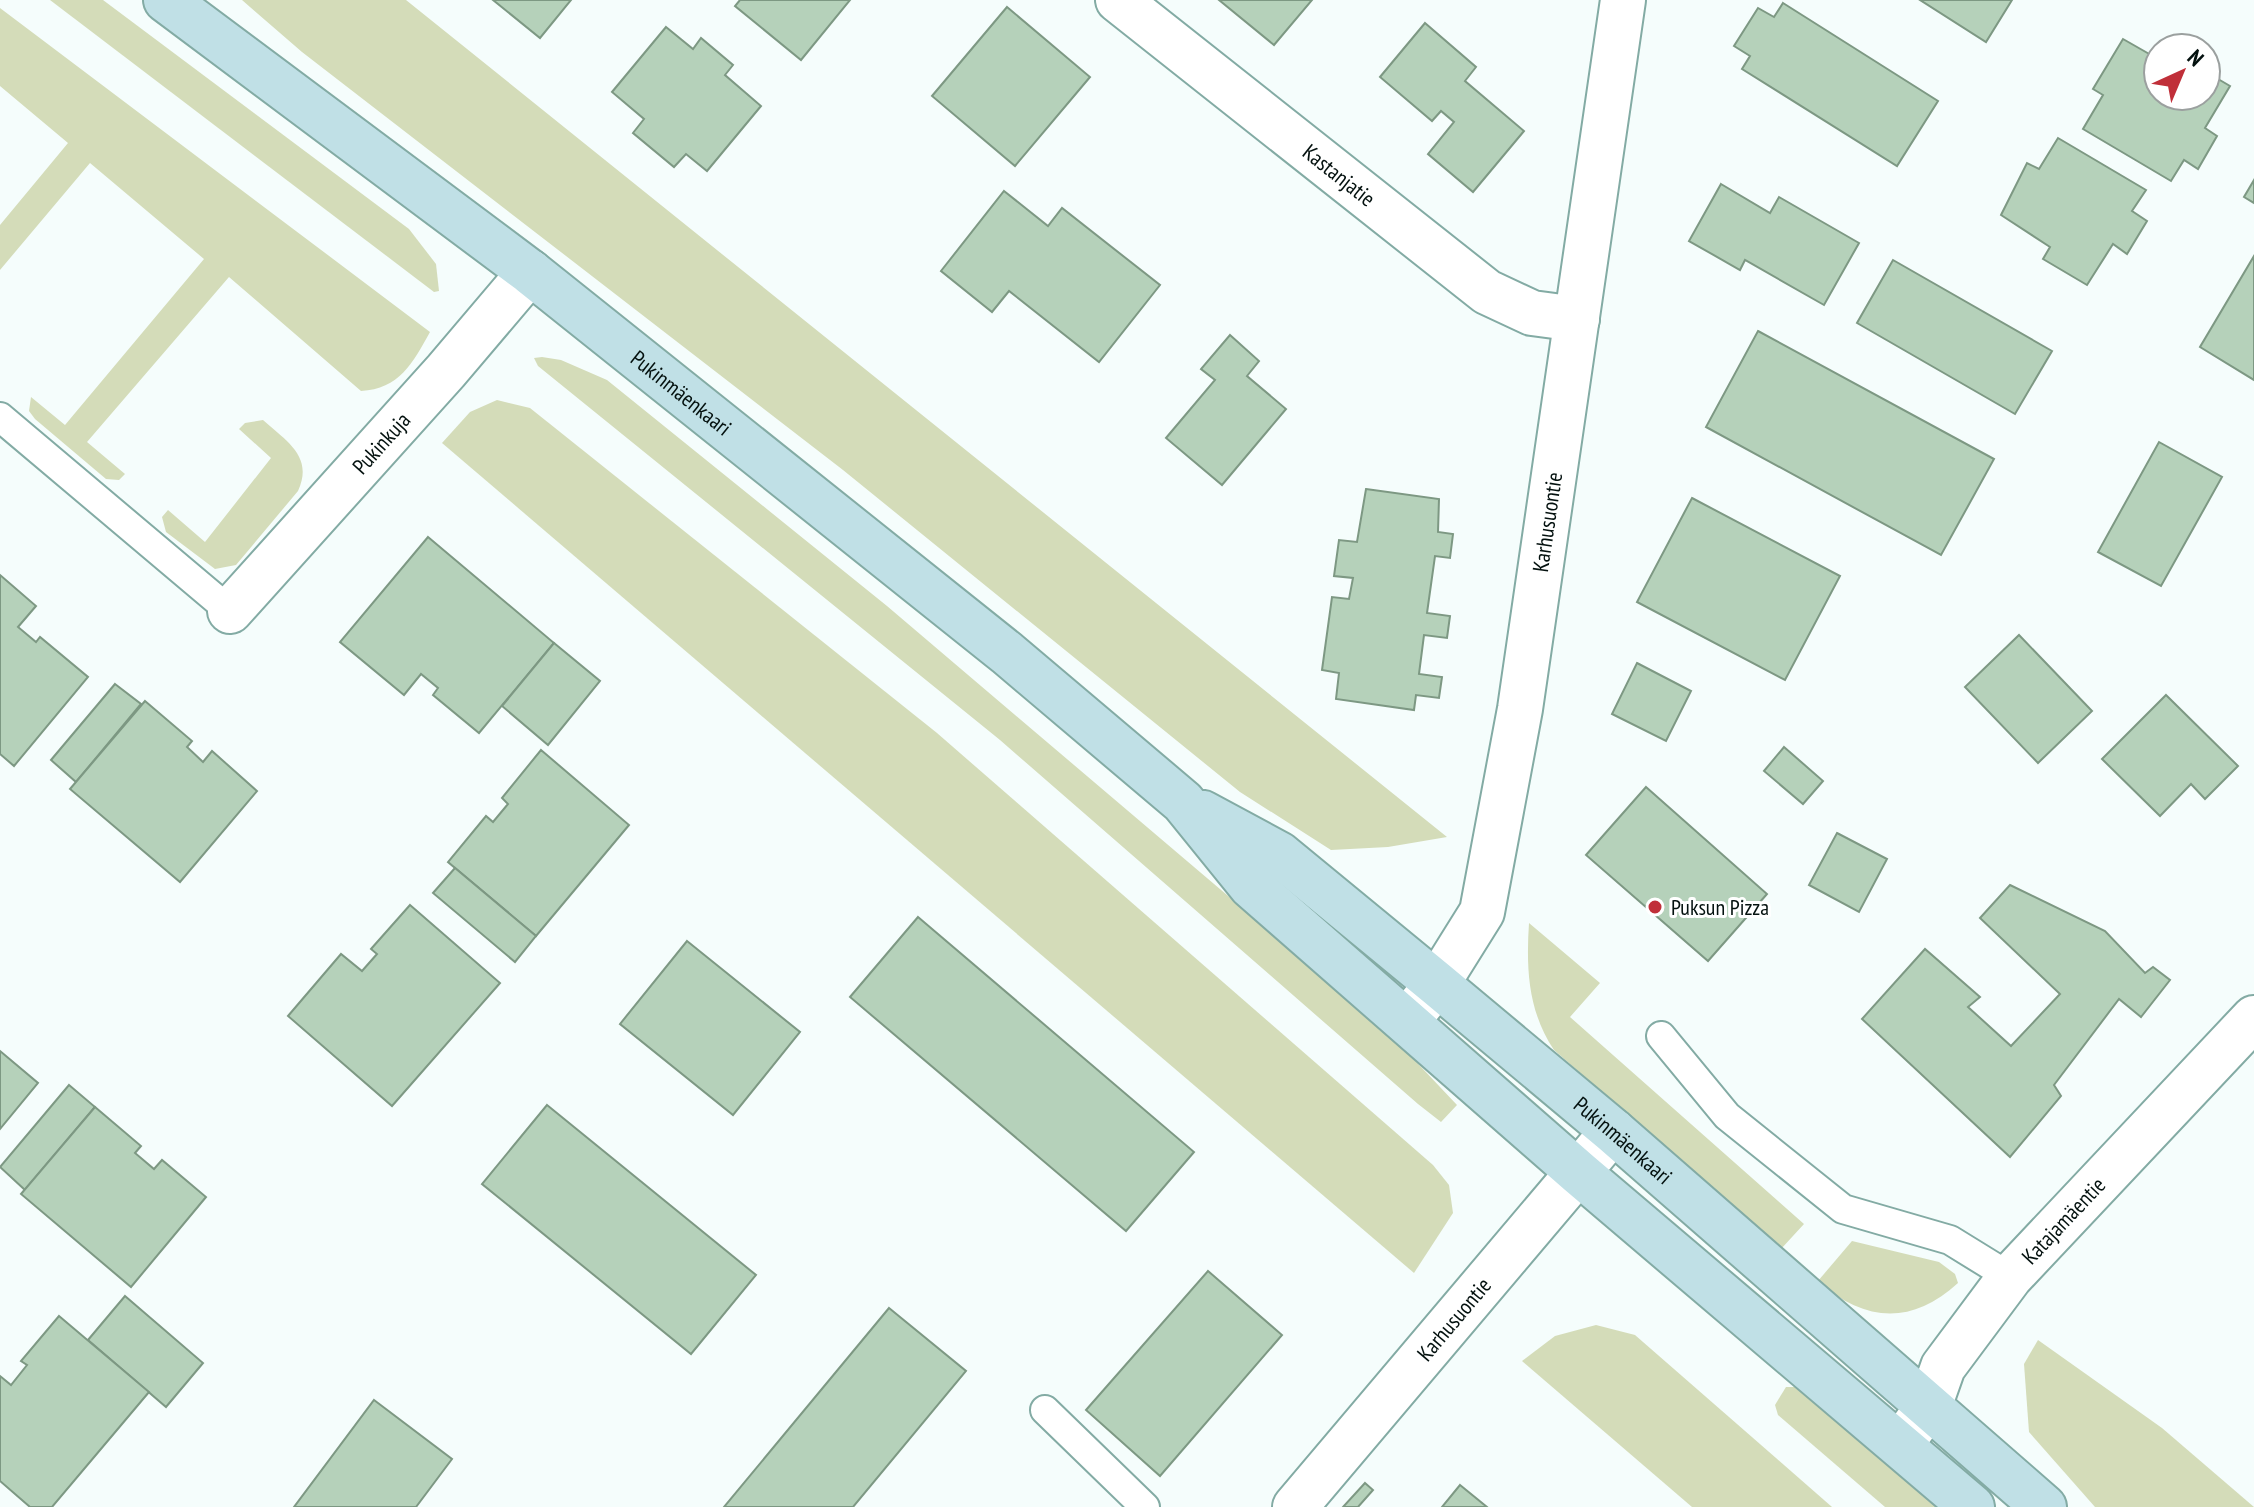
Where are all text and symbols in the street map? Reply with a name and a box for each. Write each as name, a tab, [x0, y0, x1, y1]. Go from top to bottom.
north arrow	[2142, 32, 2222, 112]
text: N	[2182, 43, 2210, 72]
street label: Kastanjatie	[1297, 138, 1381, 212]
street label: Pukinmäenkaari	[625, 344, 737, 441]
street label: Pukinkuja	[346, 406, 416, 480]
street label: Karhusuontie	[1526, 470, 1568, 574]
place label: Puksun Pizza	[1671, 893, 1769, 921]
marker: Puksun Pizza	[1646, 898, 1664, 916]
street label: Pukinmäenkaari	[1568, 1090, 1678, 1190]
street label: Katajamäentie	[2016, 1171, 2111, 1270]
street label: Karhusuontie	[1411, 1272, 1497, 1367]

